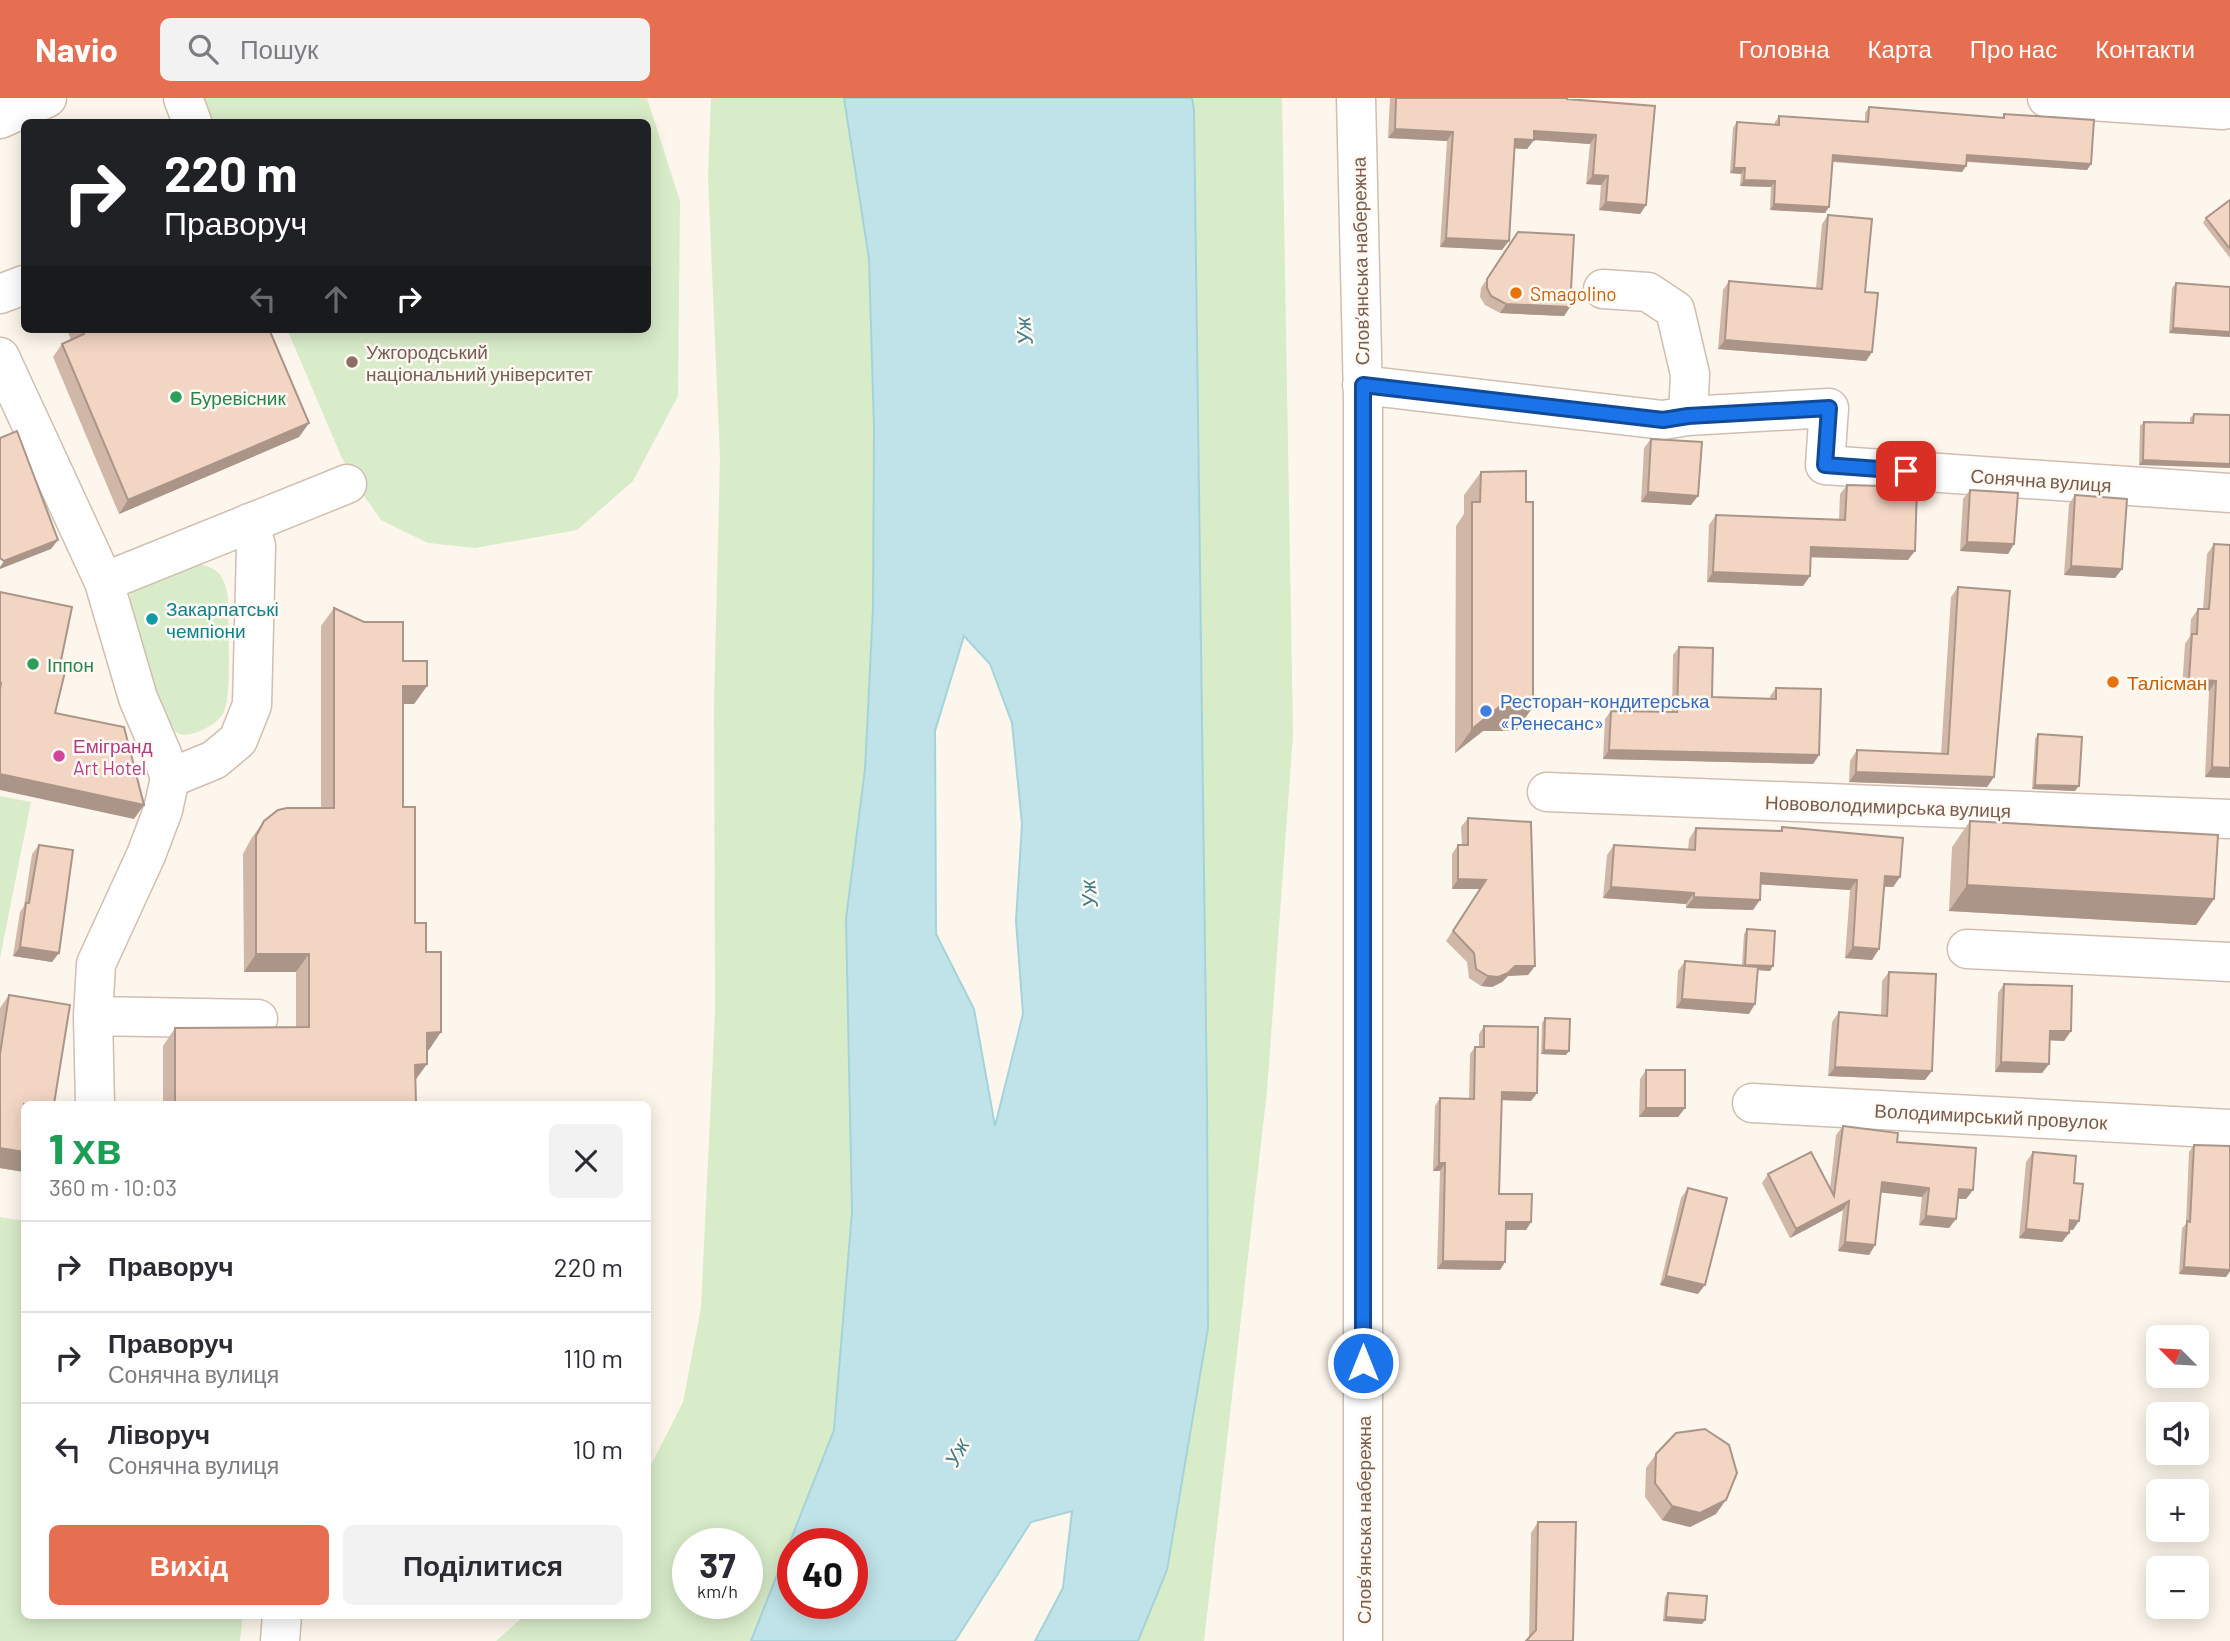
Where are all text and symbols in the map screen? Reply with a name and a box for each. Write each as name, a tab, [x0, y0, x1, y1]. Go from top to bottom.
search box	[160, 18, 650, 81]
text: Navio	[35, 29, 118, 69]
icon: search	[184, 30, 222, 68]
text: Пошук	[240, 33, 318, 64]
text: Головна	[1738, 34, 1830, 63]
text: Карта	[1868, 34, 1932, 63]
text: Про нас	[1970, 34, 2057, 63]
text: Контакти	[2095, 34, 2195, 63]
text: 220 m	[164, 143, 298, 202]
icon: right	[49, 147, 140, 238]
street label: Словʼянська набережна	[1347, 156, 1373, 365]
text: Праворуч	[164, 203, 307, 241]
icon: left	[244, 280, 282, 318]
icon: ahead	[317, 280, 355, 318]
icon: right	[390, 280, 428, 318]
place label: Smagolino	[1530, 282, 1617, 305]
marker: Smagolino	[1508, 285, 1524, 301]
water label: Уж	[1009, 314, 1037, 347]
place label: Ужгородський національний університет	[366, 340, 593, 385]
marker: Ужгородський національний університет	[344, 354, 360, 370]
place label: Буревісник	[190, 386, 286, 409]
marker: Буревісник	[168, 389, 184, 405]
pin	[1876, 441, 1936, 501]
icon: arrive	[1887, 452, 1925, 490]
street label: Сонячна вулиця	[1970, 464, 2112, 496]
place label: Закарпатські чемпіони	[166, 597, 279, 642]
marker: Закарпатські чемпіони	[144, 611, 160, 627]
place label: Іппон	[47, 653, 94, 676]
marker: Іппон	[25, 656, 41, 672]
place label: Талісман	[2127, 671, 2207, 694]
marker: Талісман	[2105, 674, 2121, 690]
place label: Ресторан-кондитерська «Ренесанс»	[1500, 689, 1710, 734]
marker: Ресторан-кондитерська «Ренесанс»	[1478, 703, 1494, 719]
place label: Емігранд Art Hotel	[73, 734, 153, 779]
marker: Емігранд Art Hotel	[51, 748, 67, 764]
street label: Нововолодимирська вулиця	[1765, 790, 2011, 822]
water label: Уж	[1074, 877, 1102, 910]
street label: Володимирський провулок	[1874, 1098, 2109, 1134]
text: 1 хв	[49, 1122, 122, 1172]
button: close	[549, 1124, 623, 1198]
text: 360 m · 10:03	[49, 1173, 177, 1201]
icon: right	[49, 1248, 87, 1286]
text: Праворуч	[108, 1250, 234, 1281]
text: 220 m	[554, 1251, 623, 1282]
north arrow	[2146, 1325, 2208, 1388]
map controls	[2146, 1325, 2209, 1619]
position arrow	[1326, 1326, 1400, 1400]
text: Праворуч	[108, 1327, 234, 1358]
icon: right	[49, 1339, 87, 1377]
text: 110 m	[563, 1342, 623, 1373]
text: Сонячна вулиця	[108, 1360, 279, 1388]
button: sound	[2146, 1402, 2209, 1465]
street label: Словʼянська набережна	[1352, 1415, 1375, 1624]
text: Ліворуч	[108, 1418, 210, 1449]
icon: left	[49, 1430, 87, 1468]
text: 10 m	[573, 1433, 623, 1464]
water label: Уж	[938, 1433, 974, 1471]
text: Сонячна вулиця	[108, 1451, 279, 1479]
button: +	[2146, 1479, 2209, 1542]
button: Вихід	[49, 1525, 329, 1605]
button: Поділитися	[343, 1525, 623, 1605]
speed limit sign: 40	[777, 1528, 868, 1619]
text: 37	[699, 1543, 736, 1585]
button: −	[2146, 1556, 2209, 1619]
text: km/h	[697, 1580, 738, 1602]

